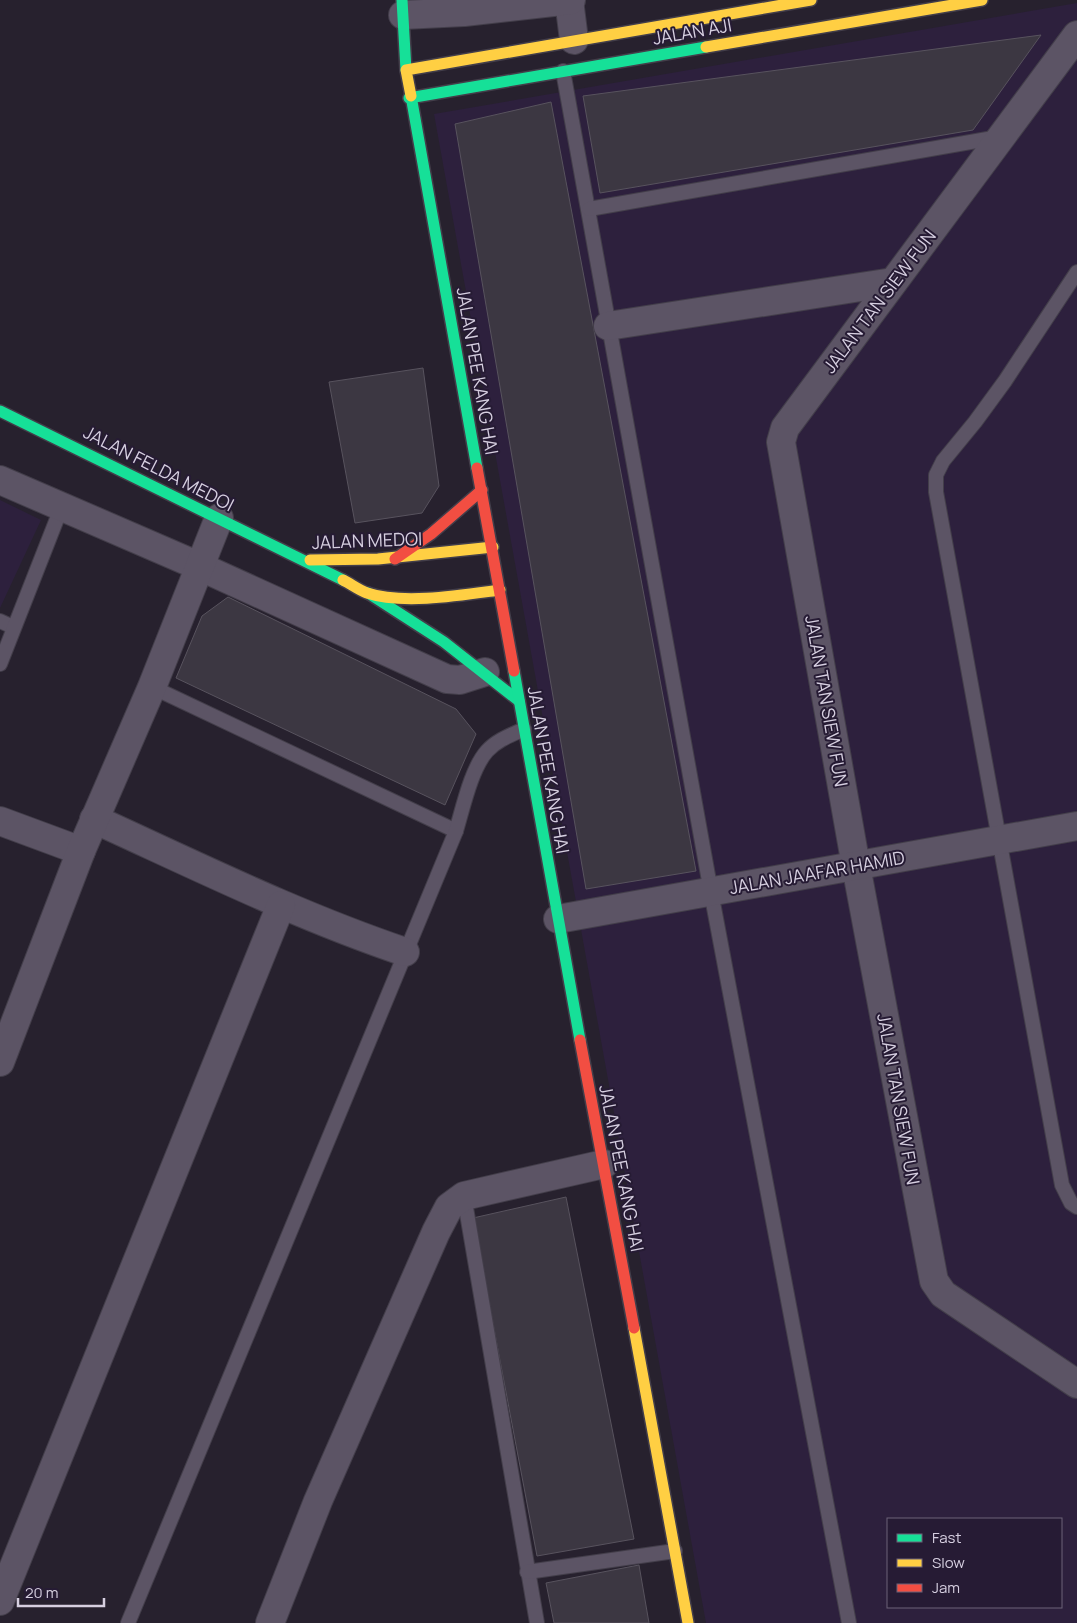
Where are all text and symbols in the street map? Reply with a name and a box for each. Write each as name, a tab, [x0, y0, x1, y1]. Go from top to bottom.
street label: JALAN AJI	[651, 12, 733, 50]
street label: JALAN TAN SIEW FUN	[817, 224, 941, 378]
street label: JALAN PEE KANG HAI	[451, 285, 505, 457]
street label: JALAN FELDA MEDOI	[80, 420, 238, 516]
street label: JALAN MEDOI	[311, 526, 423, 554]
street label: JALAN TAN SIEW FUN	[800, 613, 854, 789]
street label: JALAN PEE KANG HAI	[522, 684, 576, 856]
street label: JALAN JAAFAR HAMID	[727, 845, 907, 899]
street label: JALAN TAN SIEW FUN	[872, 1011, 926, 1187]
street label: JALAN PEE KANG HAI	[594, 1083, 650, 1253]
legend	[887, 1518, 1062, 1608]
text: Fast	[932, 1527, 961, 1548]
text: Slow	[932, 1552, 965, 1573]
scale bar	[18, 1576, 104, 1608]
text: Jam	[932, 1577, 960, 1598]
text: 20 m	[25, 1582, 58, 1603]

